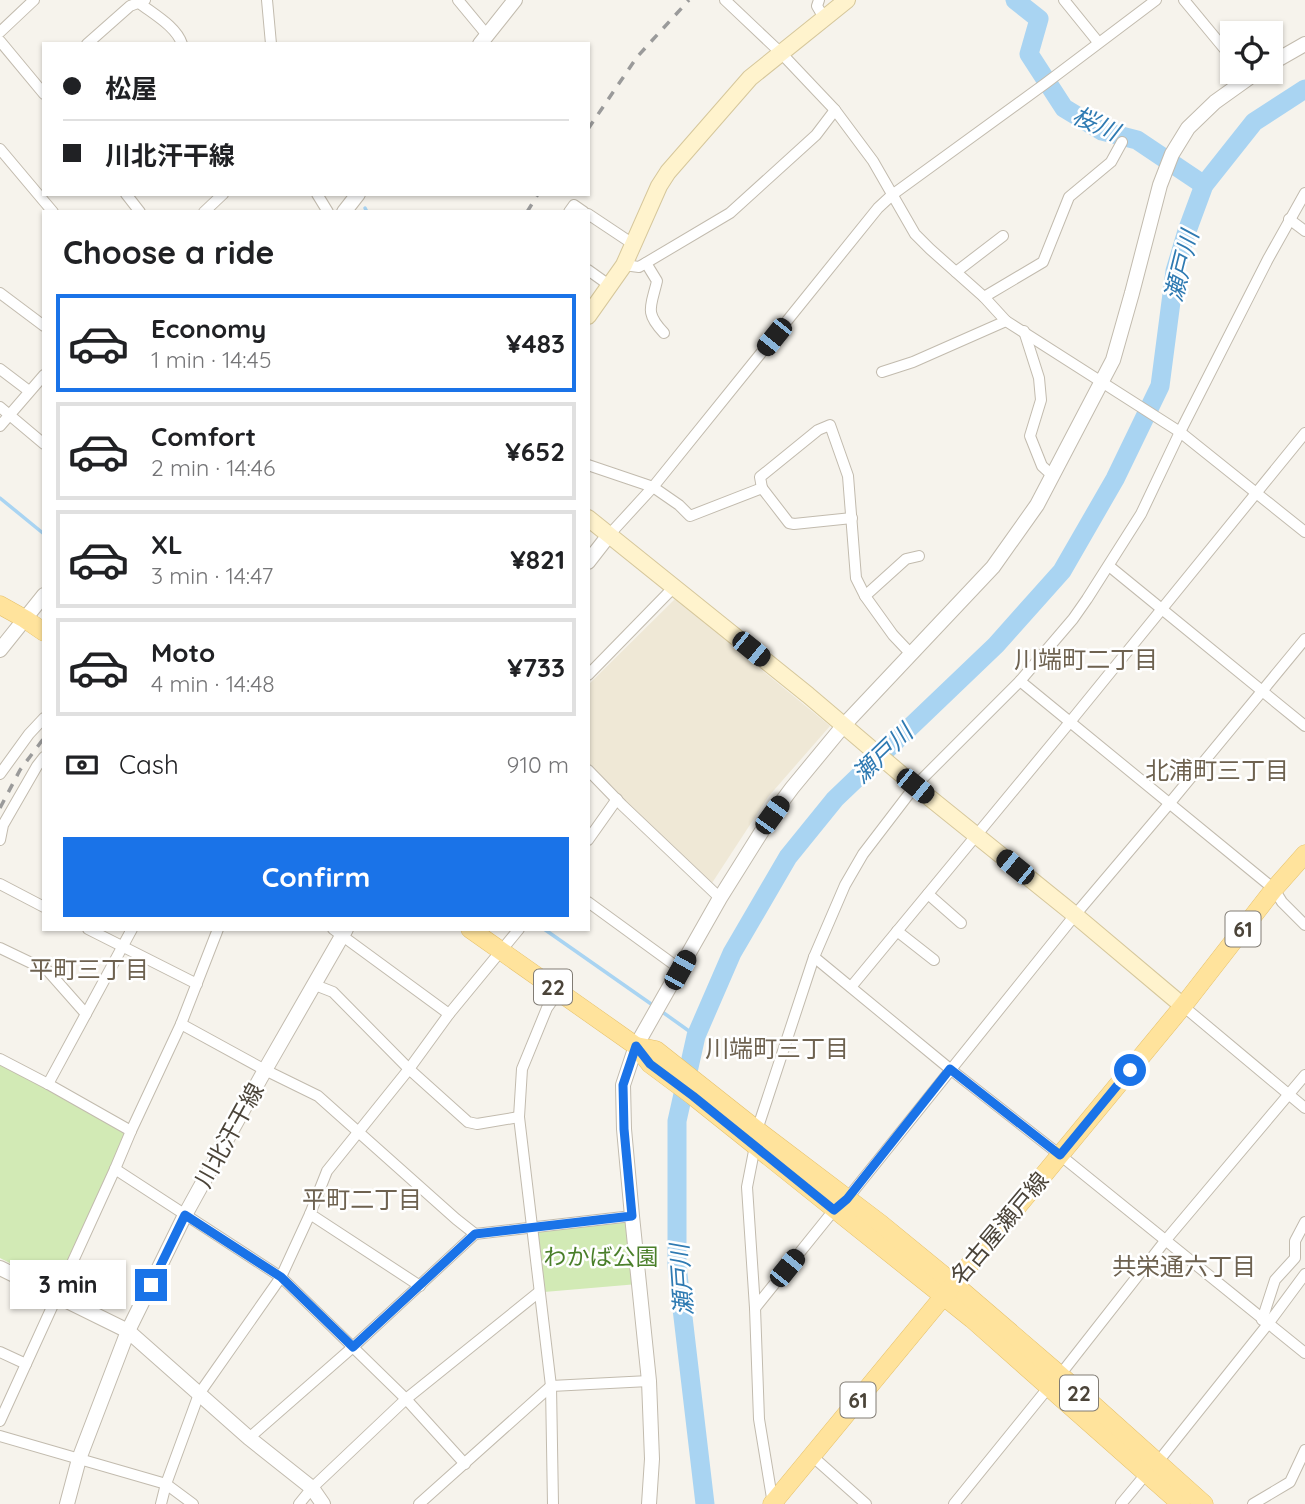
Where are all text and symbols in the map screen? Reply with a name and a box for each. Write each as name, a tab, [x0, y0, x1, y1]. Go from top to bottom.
map controls	[1220, 21, 1283, 84]
button: locate	[1220, 21, 1283, 84]
text: 松屋	[105, 72, 157, 105]
water label: 桜川	[1068, 100, 1127, 148]
text: 川北汗干線	[105, 139, 235, 172]
water label: 瀬戸川	[1158, 225, 1205, 305]
text: Choose a ride	[63, 232, 275, 272]
icon: car	[67, 312, 130, 375]
text: Economy	[151, 312, 266, 345]
car	[753, 314, 796, 360]
text: ¥483	[506, 327, 565, 360]
text: 1 min · 14:45	[151, 345, 271, 374]
icon: car	[67, 420, 130, 483]
text: Comfort	[151, 420, 256, 453]
text: ¥652	[505, 435, 565, 468]
text: 2 min · 14:46	[151, 453, 275, 482]
icon: car	[67, 528, 130, 591]
text: XL	[151, 528, 183, 561]
text: ¥821	[510, 543, 565, 576]
text: 3 min · 14:47	[151, 561, 273, 590]
car	[729, 628, 774, 670]
icon: car	[67, 636, 130, 699]
text: Moto	[151, 636, 215, 669]
district label: 川端町二丁目	[1014, 644, 1158, 674]
text: ¥733	[507, 651, 565, 684]
text: 4 min · 14:48	[151, 669, 275, 698]
water label: 瀬戸川	[846, 715, 920, 789]
icon: cash	[63, 746, 101, 784]
text: Cash	[119, 748, 179, 781]
text: 910 m	[507, 750, 569, 779]
district label: 北浦町三丁目	[1145, 755, 1289, 785]
car	[893, 765, 938, 807]
car	[752, 792, 793, 838]
button: Confirm	[63, 837, 569, 917]
car	[993, 846, 1038, 888]
road number: 61	[1226, 912, 1260, 946]
car	[661, 947, 700, 993]
district label: 平町三丁目	[29, 954, 149, 984]
road number: 22	[534, 970, 572, 1004]
district label: 川端町三丁目	[705, 1033, 849, 1063]
route start	[1114, 1054, 1146, 1086]
street label: 川北汗干線	[188, 1078, 270, 1192]
street label: 名古屋瀬戸線	[944, 1166, 1054, 1290]
district label: 平町二丁目	[302, 1184, 422, 1214]
water label: 瀬戸川	[663, 1240, 698, 1317]
park label: わかば公園	[544, 1242, 659, 1271]
car	[766, 1245, 809, 1291]
district label: 共栄通六丁目	[1112, 1251, 1256, 1281]
callout: 3 min	[11, 1260, 127, 1310]
route end	[135, 1269, 167, 1301]
text: 3 min	[38, 1270, 98, 1299]
road number: 22	[1060, 1376, 1098, 1410]
road number: 61	[840, 1382, 876, 1418]

